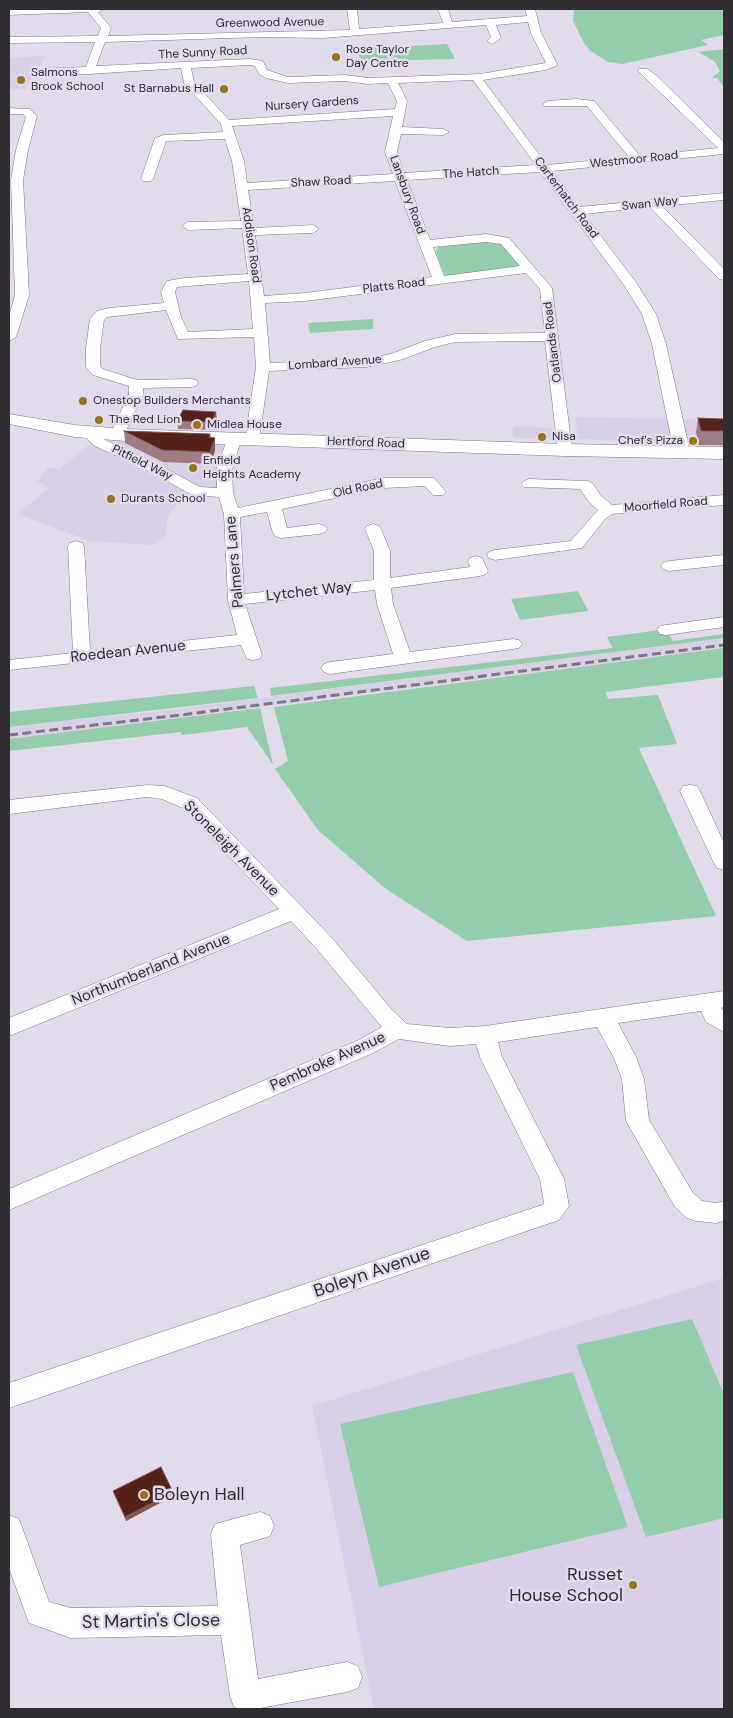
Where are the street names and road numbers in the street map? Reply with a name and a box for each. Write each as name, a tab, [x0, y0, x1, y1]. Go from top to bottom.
street label: Greenwood Avenue	[216, 15, 324, 31]
street label: The Sunny Road	[158, 43, 248, 63]
street label: Nursery Gardens	[265, 94, 359, 114]
street label: Westmoor Road	[589, 148, 679, 172]
street label: Lansbury Road	[386, 154, 428, 236]
street label: Carterhatch Road	[531, 155, 601, 241]
street label: The Hatch	[442, 164, 500, 182]
street label: Shaw Road	[290, 173, 352, 191]
street label: Swan Way	[621, 194, 679, 214]
street label: Addison Road	[239, 206, 263, 284]
street label: Platts Road	[362, 275, 426, 297]
street label: Oatlands Road	[541, 301, 565, 383]
street label: Lombard Avenue	[288, 353, 382, 373]
street label: Hertford Road	[327, 434, 405, 452]
street label: Pitfield Way	[109, 442, 175, 484]
street label: Old Road	[332, 477, 384, 501]
street label: Moorfield Road	[624, 494, 708, 516]
street label: Palmers Lane	[222, 515, 248, 609]
street label: Lytchet Way	[265, 579, 353, 605]
street label: Roedean Avenue	[70, 637, 186, 667]
street label: Stoneleigh Avenue	[179, 797, 283, 901]
street label: Northumberland Avenue	[69, 930, 233, 1010]
street label: Pembroke Avenue	[268, 1029, 388, 1095]
street label: Boleyn Avenue	[311, 1243, 433, 1303]
street label: St Martin's Close	[82, 1610, 220, 1634]

